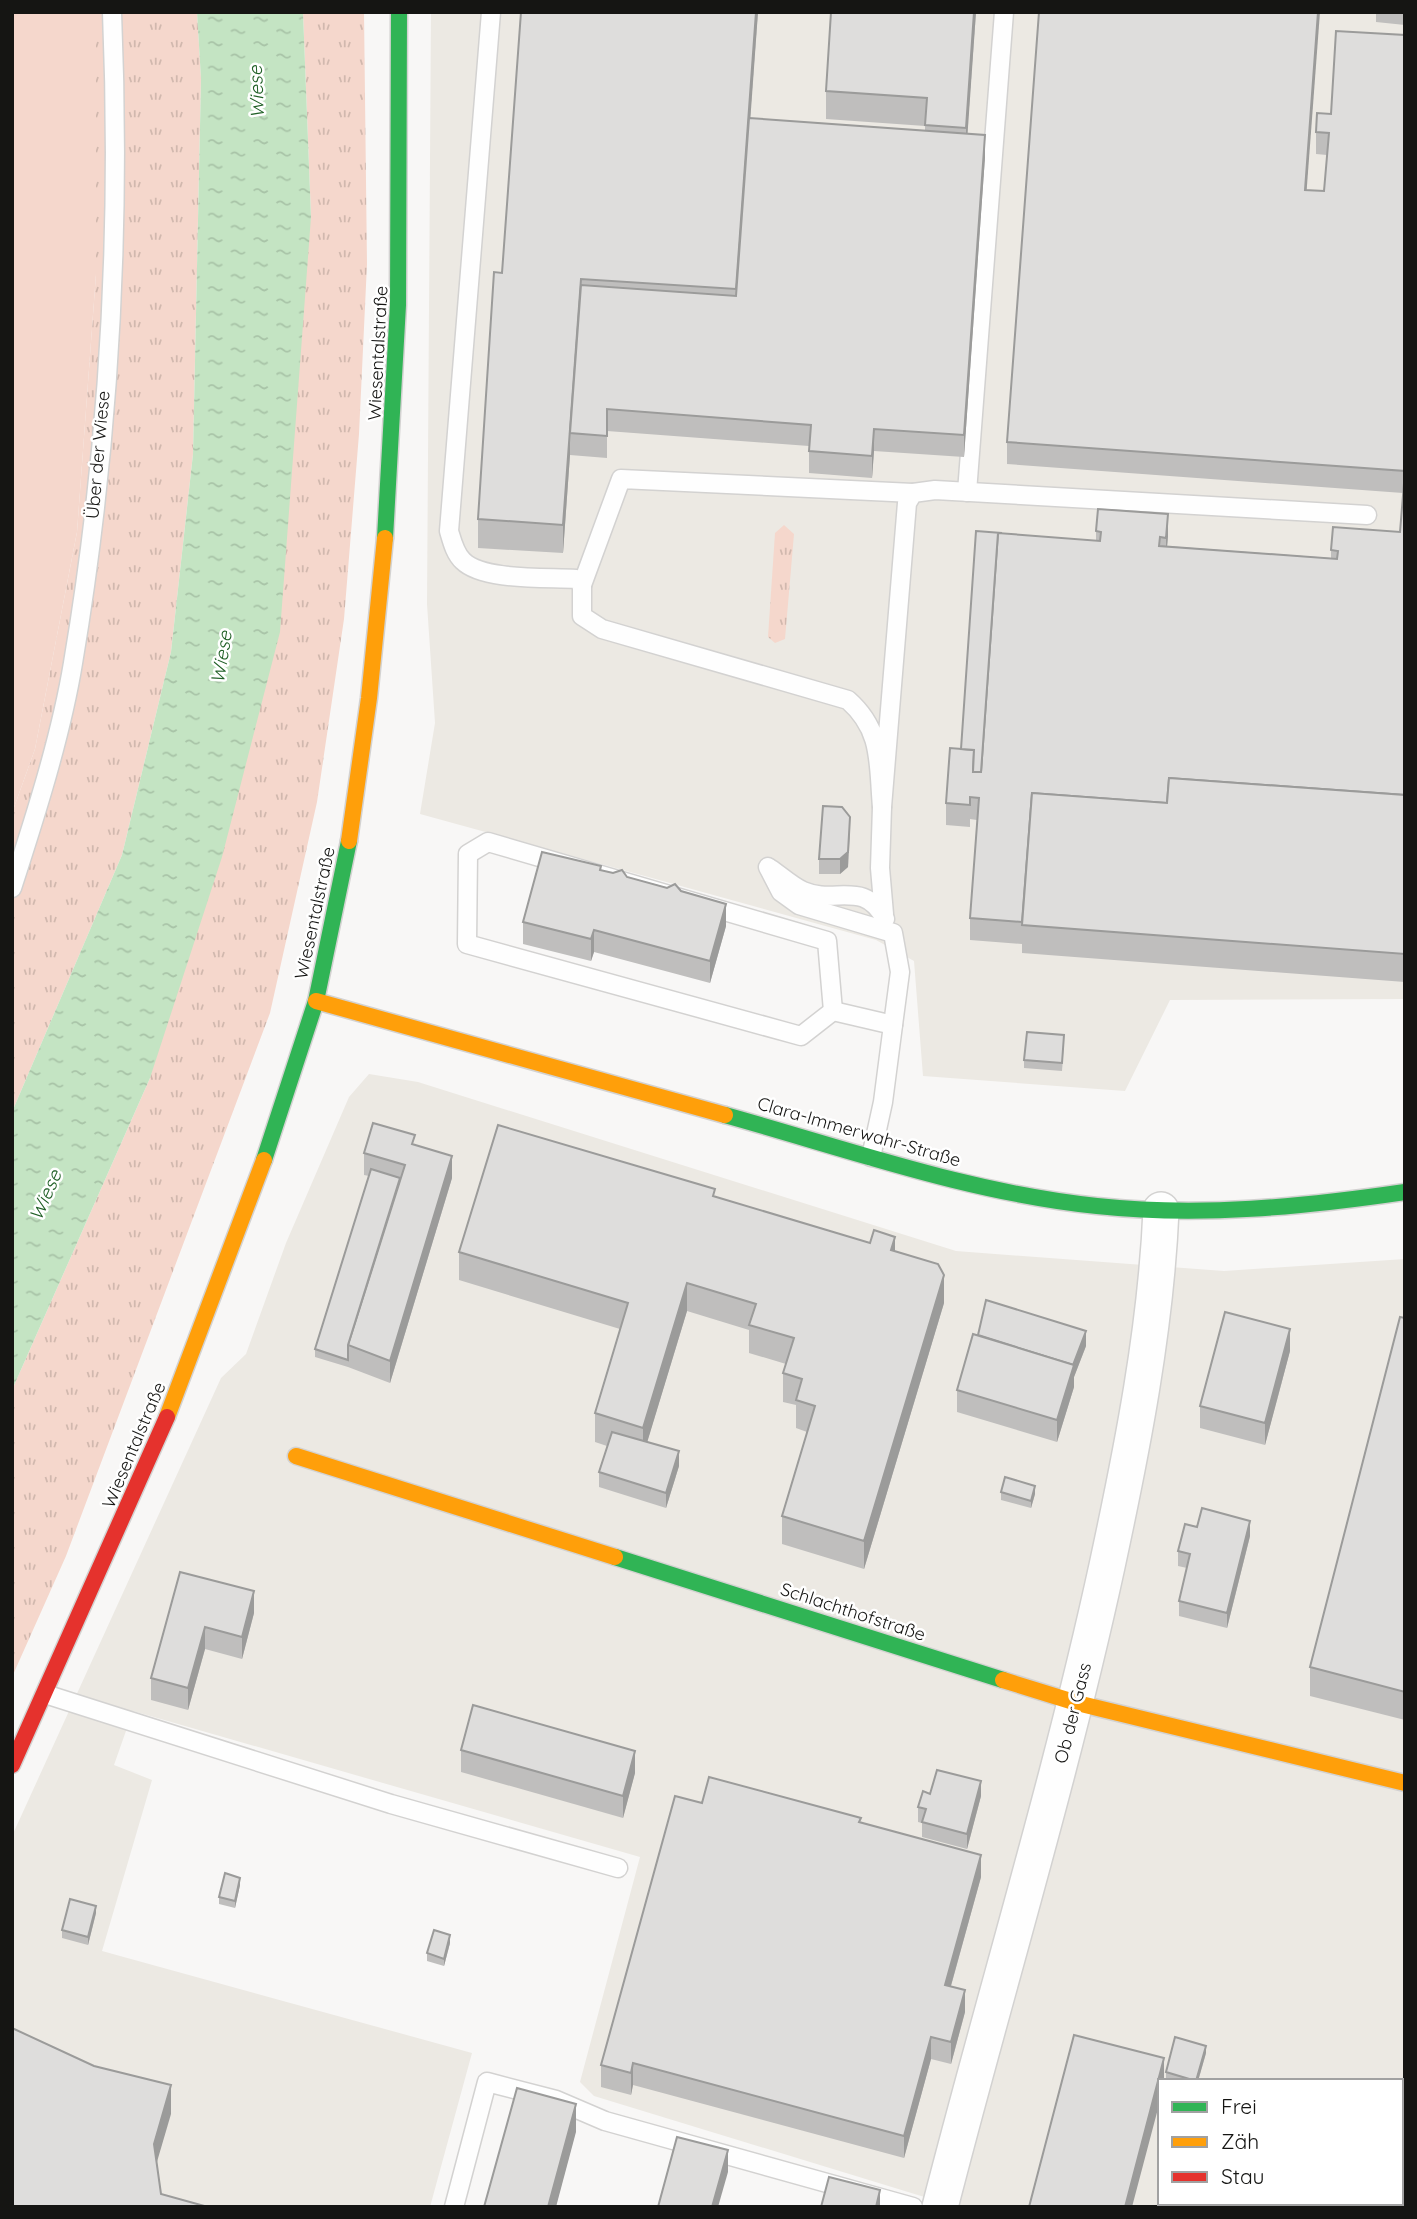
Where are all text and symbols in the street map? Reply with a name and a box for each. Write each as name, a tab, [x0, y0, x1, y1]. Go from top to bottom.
water label: Wiese	[243, 64, 269, 119]
street label: Wiesentalstraße	[362, 285, 393, 421]
street label: Über der Wiese	[80, 390, 115, 520]
water label: Wiese	[205, 628, 237, 685]
street label: Wiesentalstraße	[289, 845, 340, 981]
street label: Clara-Immerwahr-Straße	[755, 1091, 963, 1172]
water label: Wiese	[23, 1165, 67, 1224]
street label: Wiesentalstraße	[97, 1378, 170, 1511]
street label: Schlachthofstraße	[778, 1577, 929, 1646]
street label: Ob der Gass	[1049, 1660, 1096, 1766]
legend	[1158, 2079, 1403, 2205]
text: Frei	[1221, 2093, 1257, 2119]
text: Zäh	[1221, 2128, 1259, 2154]
text: Stau	[1221, 2163, 1264, 2189]

